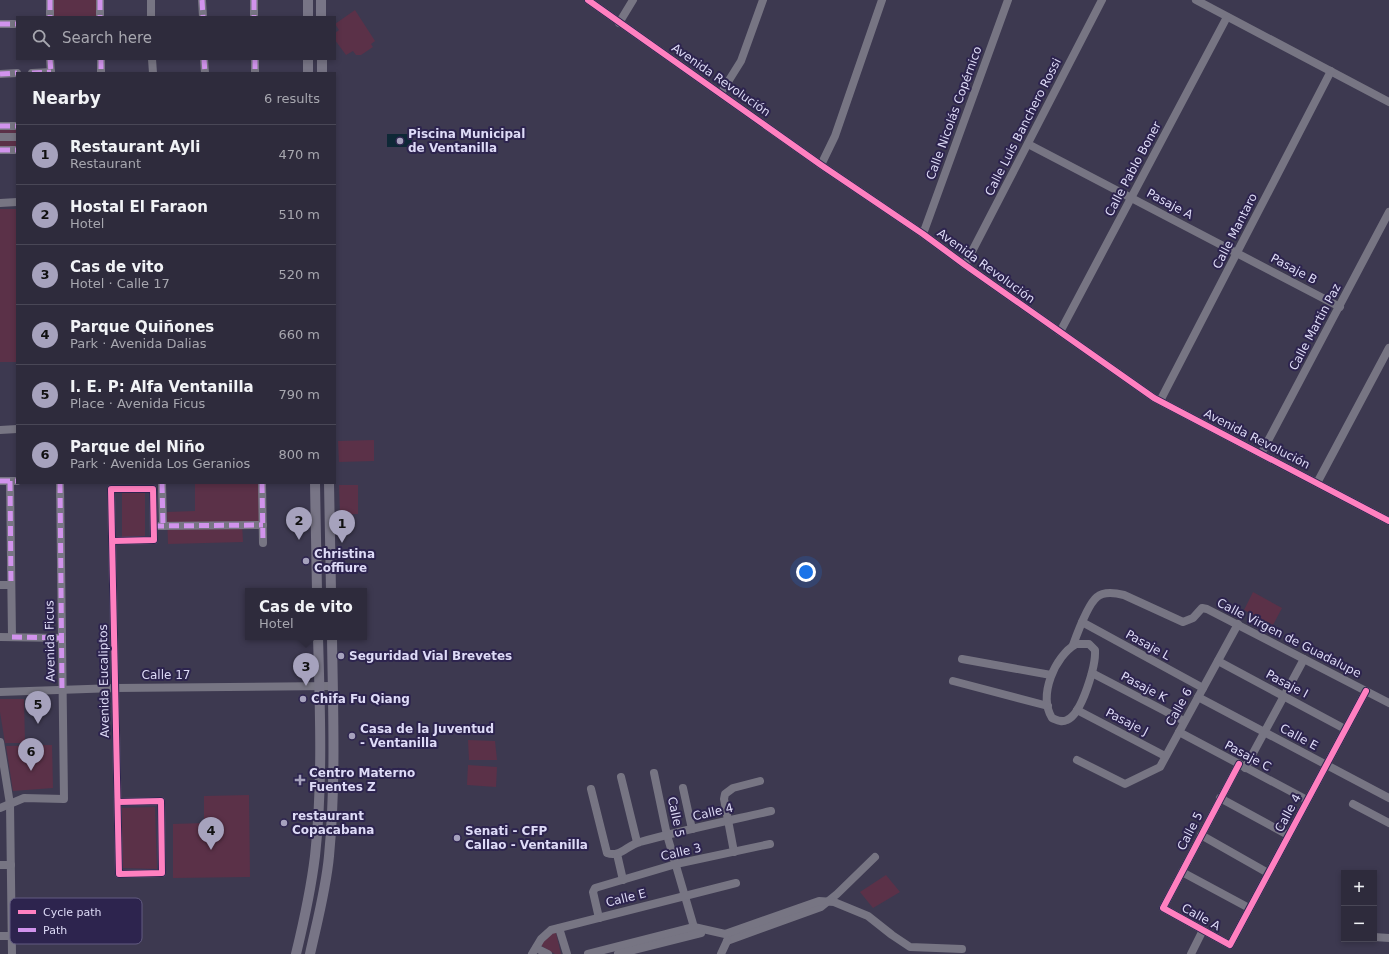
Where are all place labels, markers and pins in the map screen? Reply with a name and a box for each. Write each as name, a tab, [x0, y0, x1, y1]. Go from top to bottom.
place label: Piscina Municipal de Ventanilla	[408, 127, 525, 155]
marker: Piscina Municipal de Ventanilla	[395, 136, 405, 146]
pin: 2	[286, 507, 312, 540]
pin: 1	[329, 510, 355, 543]
place label: Christina Coffiure	[314, 547, 375, 575]
marker: Christina Coffiure	[301, 556, 311, 566]
place label: Seguridad Vial Brevetes	[349, 649, 512, 663]
marker: Seguridad Vial Brevetes	[336, 651, 346, 661]
pin: 3	[293, 653, 319, 686]
pin: 5	[25, 691, 51, 724]
place label: Chifa Fu Qiang	[311, 692, 410, 706]
marker: Chifa Fu Qiang	[298, 694, 308, 704]
place label: Casa de la Juventud - Ventanilla	[360, 722, 494, 750]
marker: Casa de la Juventud - Ventanilla	[347, 731, 357, 741]
pin: 6	[18, 738, 44, 771]
place label: Centro Materno Fuentes Z	[309, 766, 415, 794]
marker: Centro Materno Fuentes Z	[294, 774, 306, 786]
place label: restaurant Copacabana	[292, 809, 374, 837]
pin: 4	[198, 817, 224, 850]
marker: restaurant Copacabana	[279, 818, 289, 828]
place label: Senati - CFP Callao - Ventanilla	[465, 824, 588, 852]
marker: Senati - CFP Callao - Ventanilla	[452, 833, 462, 843]

